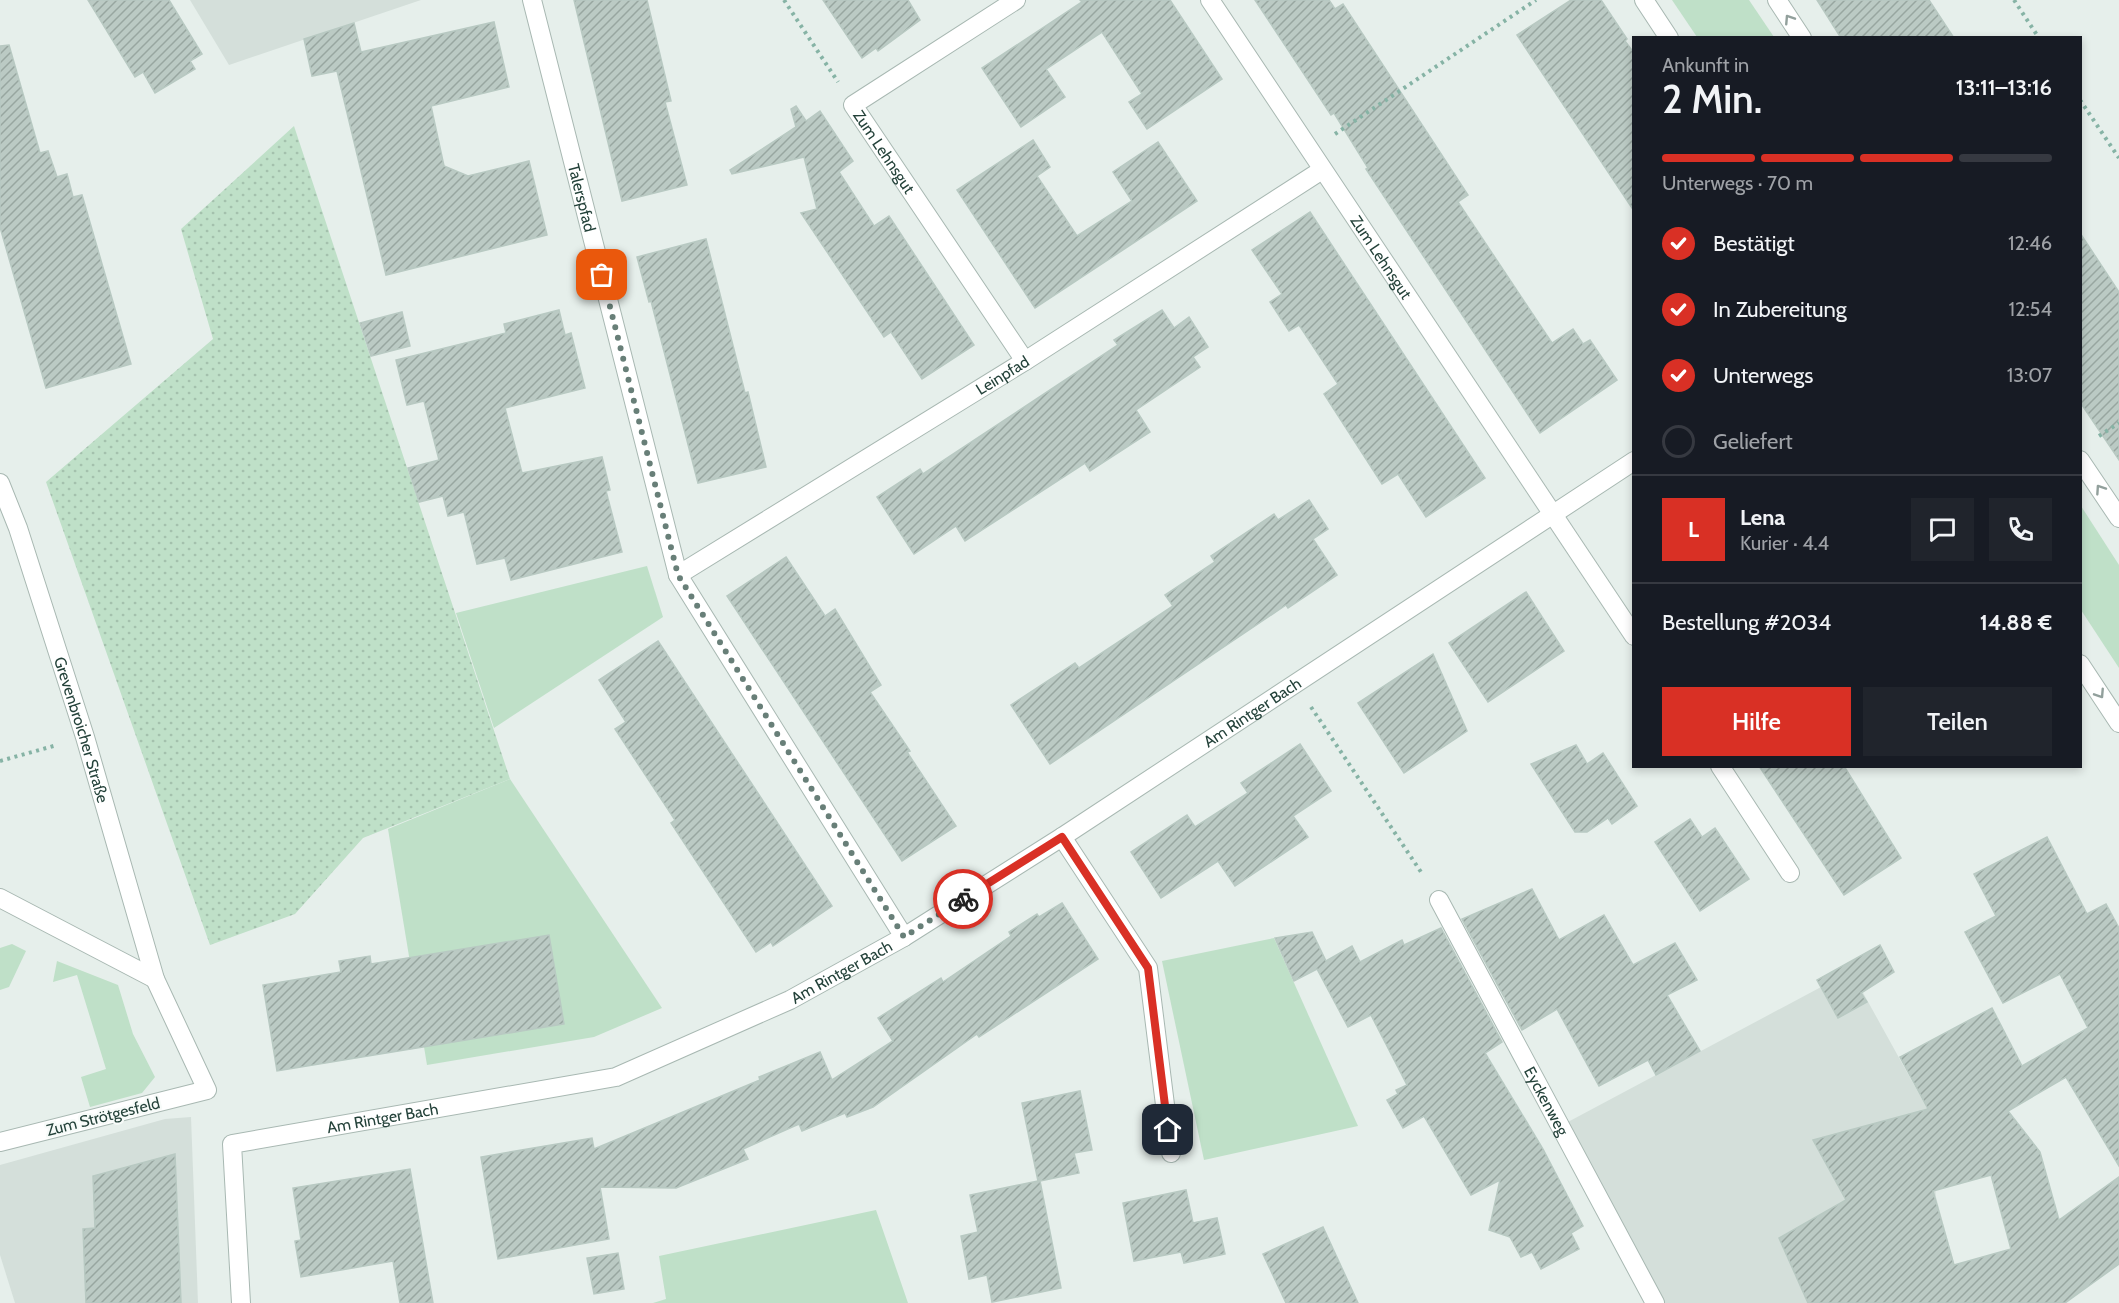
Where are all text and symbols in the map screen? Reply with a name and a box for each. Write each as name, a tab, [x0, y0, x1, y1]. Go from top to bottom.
one-way arrow	[1785, 15, 1796, 26]
text: Ankunft in	[1662, 53, 1749, 77]
text: 13:11–13:16	[1956, 74, 2052, 101]
text: 2 Min.	[1662, 75, 1762, 123]
street label: Zum Lehnsgut	[849, 107, 919, 198]
street label: Talerspfad	[564, 162, 599, 234]
text: Unterwegs · 70 m	[1662, 171, 1813, 195]
street label: Zum Lehnsgut	[1346, 212, 1416, 303]
icon: check	[1662, 227, 1695, 260]
text: Bestätigt	[1713, 230, 1795, 257]
text: 12:46	[2008, 231, 2052, 255]
pin	[576, 249, 627, 300]
icon: bag	[585, 258, 618, 291]
icon: check	[1662, 293, 1695, 326]
text: In Zubereitung	[1713, 296, 1847, 323]
text: 12:54	[2008, 297, 2052, 321]
street label: Leinpfad	[972, 352, 1033, 399]
icon: check	[1662, 359, 1695, 392]
text: Unterwegs	[1713, 362, 1813, 389]
text: 13:07	[2007, 363, 2052, 387]
text: Geliefert	[1713, 428, 1793, 455]
one-way arrow	[2096, 485, 2107, 496]
button: chat	[1911, 498, 1974, 561]
button: phone	[1989, 498, 2052, 561]
text: Lena	[1740, 504, 1785, 531]
text: L	[1688, 516, 1699, 543]
text: Kurier · 4.4	[1740, 531, 1829, 555]
text: Bestellung #2034	[1662, 609, 1831, 636]
text: 14.88 €	[1980, 609, 2052, 636]
street label: Grevenbroicher Straße	[50, 654, 113, 805]
street label: Am Rintger Bach	[1200, 674, 1305, 751]
button: Hilfe	[1662, 687, 1851, 756]
button: Teilen	[1863, 687, 2052, 756]
one-way arrow	[2092, 687, 2103, 698]
courier	[933, 869, 993, 929]
icon: bike	[947, 883, 980, 916]
street label: Am Rintger Bach	[788, 936, 896, 1008]
street label: Eyckenweg	[1520, 1063, 1573, 1140]
street label: Zum Strötgesfeld	[44, 1093, 162, 1140]
street label: Am Rintger Bach	[325, 1099, 440, 1137]
pin	[1142, 1104, 1193, 1155]
icon: home	[1151, 1113, 1184, 1146]

